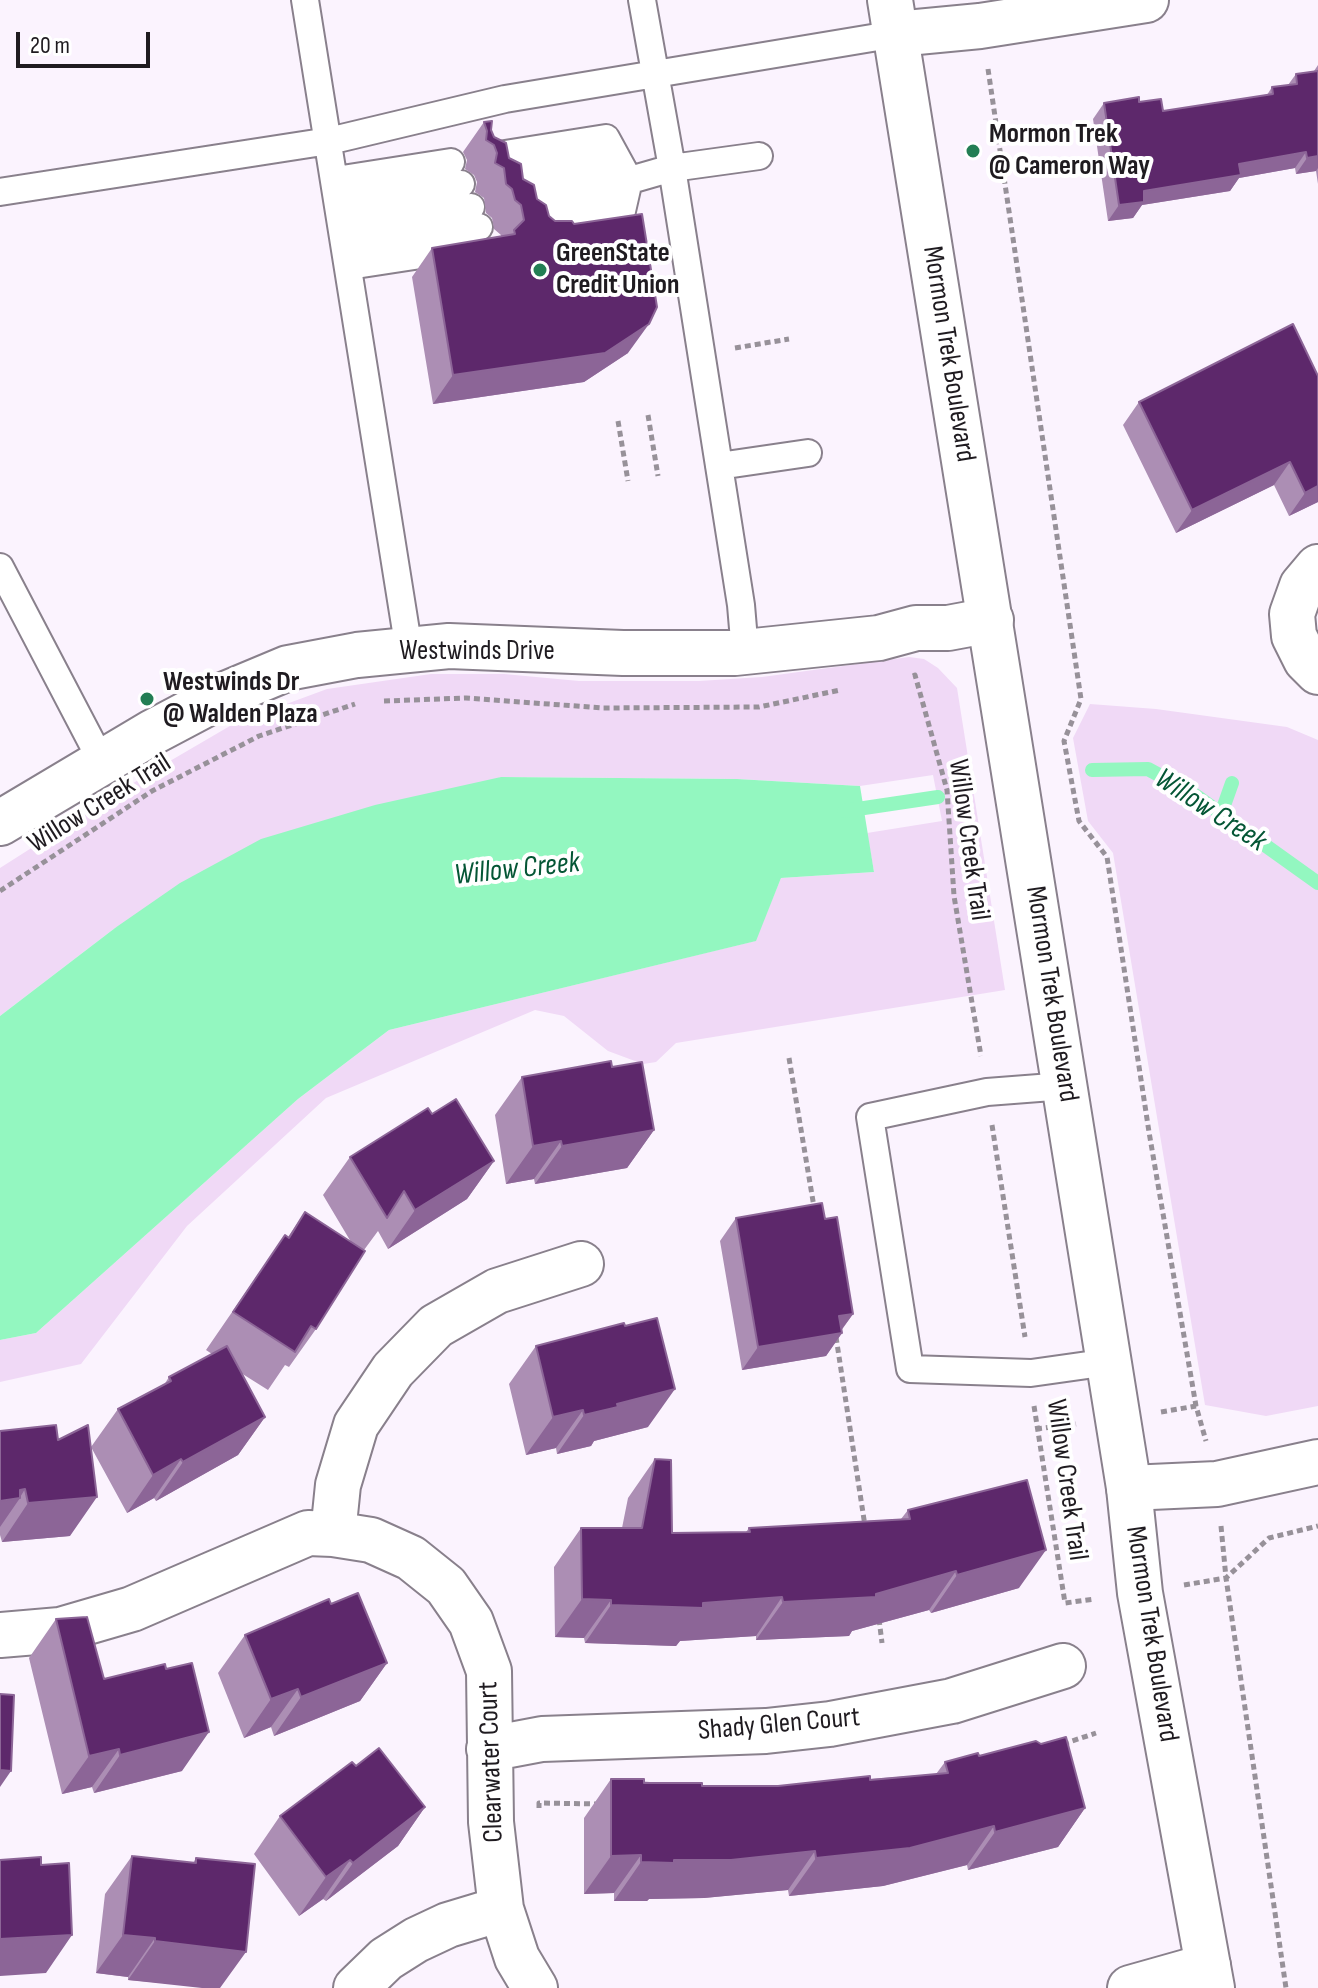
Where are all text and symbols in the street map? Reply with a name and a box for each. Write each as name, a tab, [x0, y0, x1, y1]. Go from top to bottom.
scale bar	[20, 16, 154, 66]
text: 20 m	[30, 31, 70, 60]
place label: Mormon Trek @ Cameron Way	[989, 118, 1150, 184]
marker: Mormon Trek @ Cameron Way	[964, 142, 982, 160]
place label: GreenState Credit Union	[556, 237, 679, 303]
street label: Mormon Trek Boulevard	[914, 244, 982, 464]
marker: GreenState Credit Union	[531, 261, 549, 279]
street label: Westwinds Drive	[399, 635, 555, 669]
place label: Westwinds Dr @ Walden Plaza	[163, 666, 318, 732]
marker: Westwinds Dr @ Walden Plaza	[138, 690, 156, 708]
street label: Willow Creek Trail	[22, 747, 178, 861]
street label: Willow Creek Trail	[940, 757, 996, 923]
water label: Willow Creek	[1147, 762, 1273, 860]
water label: Willow Creek	[453, 846, 581, 894]
street label: Mormon Trek Boulevard	[1017, 884, 1085, 1104]
street label: Willow Creek Trail	[1038, 1397, 1094, 1563]
street label: Mormon Trek Boulevard	[1117, 1524, 1185, 1744]
street label: Clearwater Court	[472, 1681, 512, 1843]
street label: Shady Glen Court	[697, 1701, 861, 1749]

